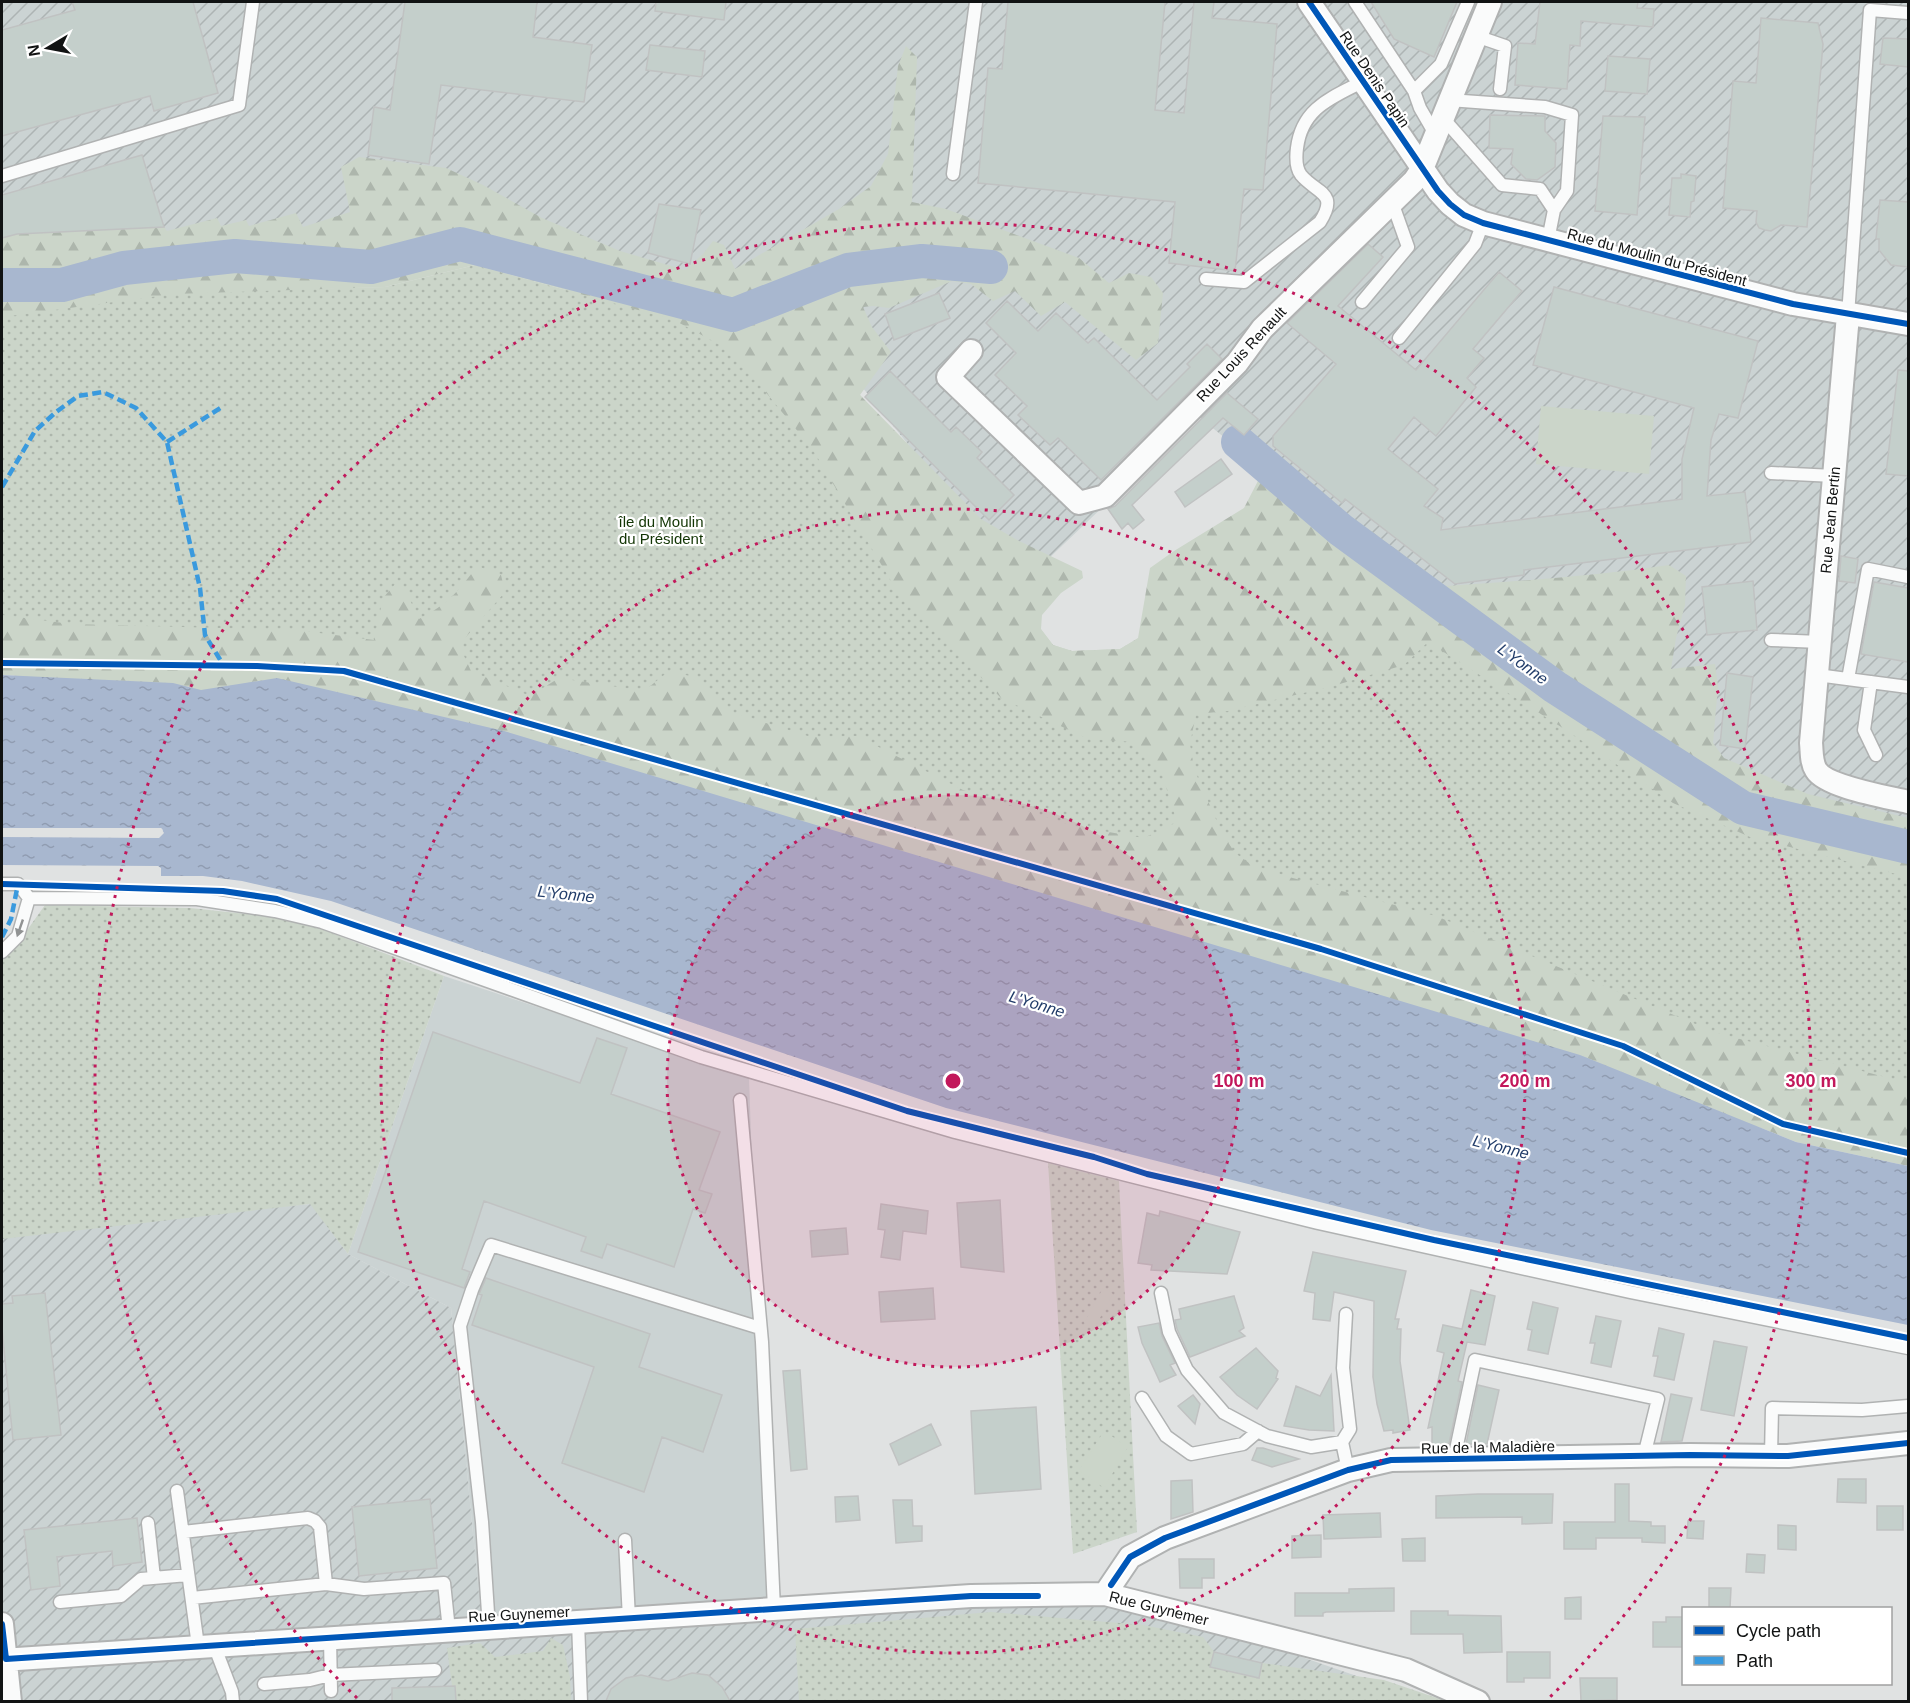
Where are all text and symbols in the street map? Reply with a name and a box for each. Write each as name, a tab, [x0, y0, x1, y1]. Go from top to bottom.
north arrow	[18, 18, 78, 78]
street label: Rue Denis Papin	[1336, 28, 1414, 130]
text: N	[24, 43, 43, 58]
street label: Rue du Moulin du Président	[1565, 225, 1749, 289]
street label: Rue Louis Renault	[1193, 302, 1290, 405]
street label: Rue Jean Bertin	[1817, 466, 1843, 574]
park label: île du Moulin du Président	[617, 513, 704, 547]
water label: L'Yonne	[1495, 640, 1551, 688]
water label: L'Yonne	[537, 883, 595, 905]
one-way arrow	[14, 919, 24, 937]
water label: L'Yonne	[1007, 987, 1067, 1021]
centre of rings	[943, 1071, 963, 1091]
text: 100 m	[1213, 1071, 1265, 1091]
text: 200 m	[1499, 1071, 1551, 1091]
text: 300 m	[1785, 1071, 1837, 1091]
water label: L'Yonne	[1471, 1132, 1531, 1162]
street label: Rue de la Maladière	[1421, 1437, 1555, 1457]
street label: Rue Guynemer	[1108, 1587, 1210, 1629]
street label: Rue Guynemer	[468, 1603, 570, 1625]
legend	[1682, 1607, 1892, 1685]
text: Cycle path	[1736, 1621, 1821, 1641]
text: Path	[1736, 1651, 1773, 1671]

